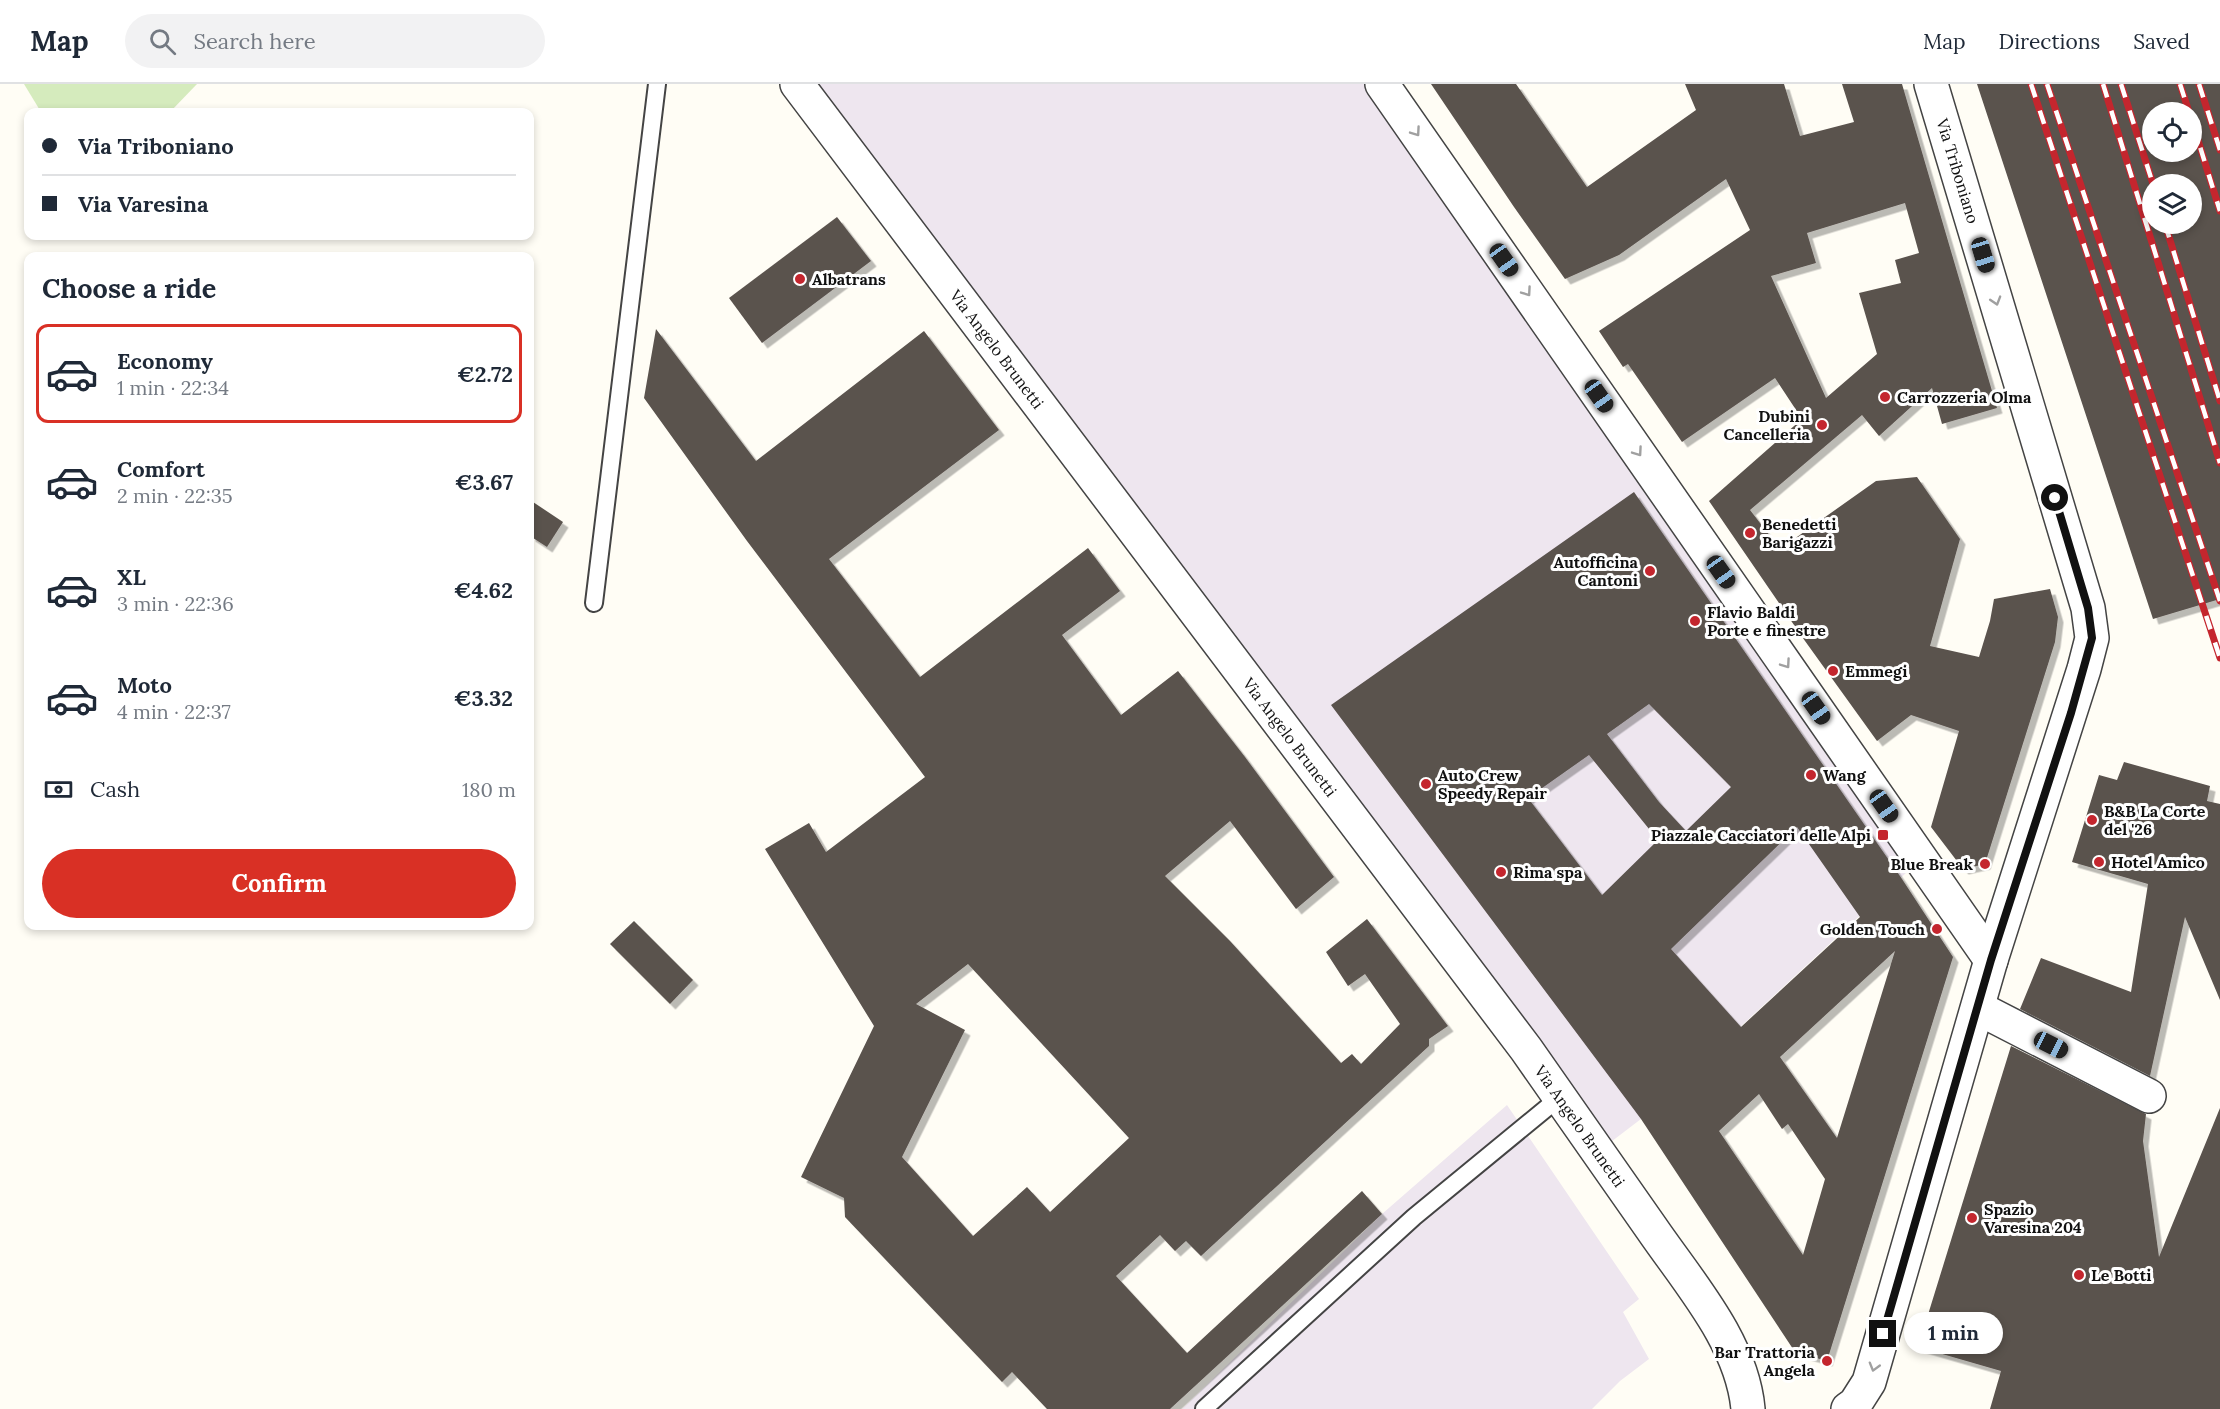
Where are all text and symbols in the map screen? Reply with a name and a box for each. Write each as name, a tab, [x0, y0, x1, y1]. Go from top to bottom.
search box	[125, 14, 545, 68]
text: Map	[30, 23, 89, 59]
icon: search	[146, 25, 179, 58]
text: Search here	[194, 27, 316, 55]
text: Map	[1923, 28, 1966, 55]
text: Directions	[1999, 28, 2100, 55]
text: Saved	[2133, 28, 2190, 55]
map controls	[2142, 102, 2202, 234]
button: locate	[2142, 102, 2202, 162]
street label: Via Triboniano	[1932, 115, 1983, 226]
one-way arrow	[1409, 125, 1420, 136]
text: Via Triboniano	[78, 132, 234, 160]
button: layers	[2142, 174, 2202, 234]
text: Via Varesina	[78, 190, 208, 218]
car	[1969, 235, 1997, 275]
car	[1486, 240, 1522, 280]
place label: Albatrans	[812, 269, 886, 289]
text: Choose a ride	[42, 271, 216, 305]
marker: Albatrans	[793, 272, 807, 286]
street label: Via Angelo Brunetti	[945, 285, 1048, 412]
one-way arrow	[1520, 286, 1531, 297]
one-way arrow	[1989, 295, 2001, 306]
icon: car	[45, 347, 99, 401]
text: Economy	[117, 347, 213, 375]
text: €2.72	[457, 360, 513, 388]
text: 1 min · 22:34	[117, 375, 229, 400]
car	[1581, 376, 1617, 416]
place label: Carrozzeria Olma	[1897, 387, 2032, 407]
marker: Carrozzeria Olma	[1878, 390, 1892, 404]
place label: Dubini Cancelleria	[1724, 406, 1811, 444]
marker: Dubini Cancelleria	[1815, 418, 1829, 432]
one-way arrow	[1631, 446, 1642, 457]
icon: car	[45, 455, 99, 509]
text: Comfort	[117, 455, 205, 483]
text: €3.67	[455, 468, 513, 496]
text: 2 min · 22:35	[117, 483, 233, 508]
route start	[2041, 484, 2068, 511]
place label: Benedetti Barigazzi	[1762, 514, 1837, 552]
marker: Benedetti Barigazzi	[1743, 526, 1757, 540]
place label: Autofficina Cantoni	[1554, 552, 1639, 590]
car	[1703, 552, 1739, 592]
icon: car	[45, 563, 99, 617]
text: XL	[117, 563, 146, 591]
marker: Autofficina Cantoni	[1643, 564, 1657, 578]
text: €4.62	[454, 576, 513, 604]
text: 3 min · 22:36	[117, 591, 234, 616]
place label: Flavio Baldi Porte e finestre	[1707, 602, 1826, 640]
marker: Flavio Baldi Porte e finestre	[1688, 614, 1702, 628]
one-way arrow	[1779, 657, 1790, 668]
place label: Emmegi	[1845, 661, 1907, 681]
marker: Emmegi	[1826, 664, 1840, 678]
icon: car	[45, 671, 99, 725]
text: Moto	[117, 671, 172, 699]
street label: Via Angelo Brunetti	[1238, 673, 1341, 800]
text: €3.32	[454, 684, 513, 712]
car	[1798, 688, 1834, 728]
text: 4 min · 22:37	[117, 699, 231, 724]
place label: Auto Crew Speedy Repair	[1438, 765, 1547, 803]
place label: Wang	[1823, 765, 1867, 785]
marker: Wang	[1804, 768, 1818, 782]
icon: cash	[42, 773, 75, 806]
text: Cash	[90, 775, 140, 803]
text: 180 m	[462, 777, 516, 802]
marker: Auto Crew Speedy Repair	[1419, 777, 1433, 791]
car	[1866, 786, 1902, 826]
place label: B&B La Corte del '26	[2104, 801, 2206, 839]
marker: B&B La Corte del '26	[2085, 813, 2099, 827]
place label: Piazzale Cacciatori delle Alpi	[1651, 825, 1871, 845]
marker: Piazzale Cacciatori delle Alpi	[1876, 828, 1890, 842]
button: Confirm	[42, 849, 516, 918]
place label: Hotel Amico	[2111, 852, 2205, 872]
place label: Blue Break	[1890, 854, 1973, 874]
marker: Hotel Amico	[2092, 855, 2106, 869]
marker: Blue Break	[1978, 857, 1992, 871]
place label: Rima spa	[1513, 862, 1583, 882]
marker: Rima spa	[1494, 865, 1508, 879]
place label: Golden Touch	[1820, 919, 1925, 939]
marker: Golden Touch	[1930, 922, 1944, 936]
car	[2031, 1029, 2071, 1061]
street label: Via Angelo Brunetti	[1530, 1061, 1629, 1191]
place label: Spazio Varesina 204	[1984, 1199, 2082, 1237]
marker: Spazio Varesina 204	[1965, 1211, 1979, 1225]
place label: Le Botti	[2091, 1265, 2152, 1285]
marker: Le Botti	[2072, 1268, 2086, 1282]
callout: 1 min	[1904, 1313, 2003, 1355]
route end	[1869, 1320, 1896, 1347]
text: 1 min	[1928, 1320, 1979, 1345]
place label: Bar Trattoria Angela	[1714, 1342, 1816, 1380]
marker: Bar Trattoria Angela	[1820, 1354, 1834, 1368]
one-way arrow	[1869, 1361, 1881, 1372]

